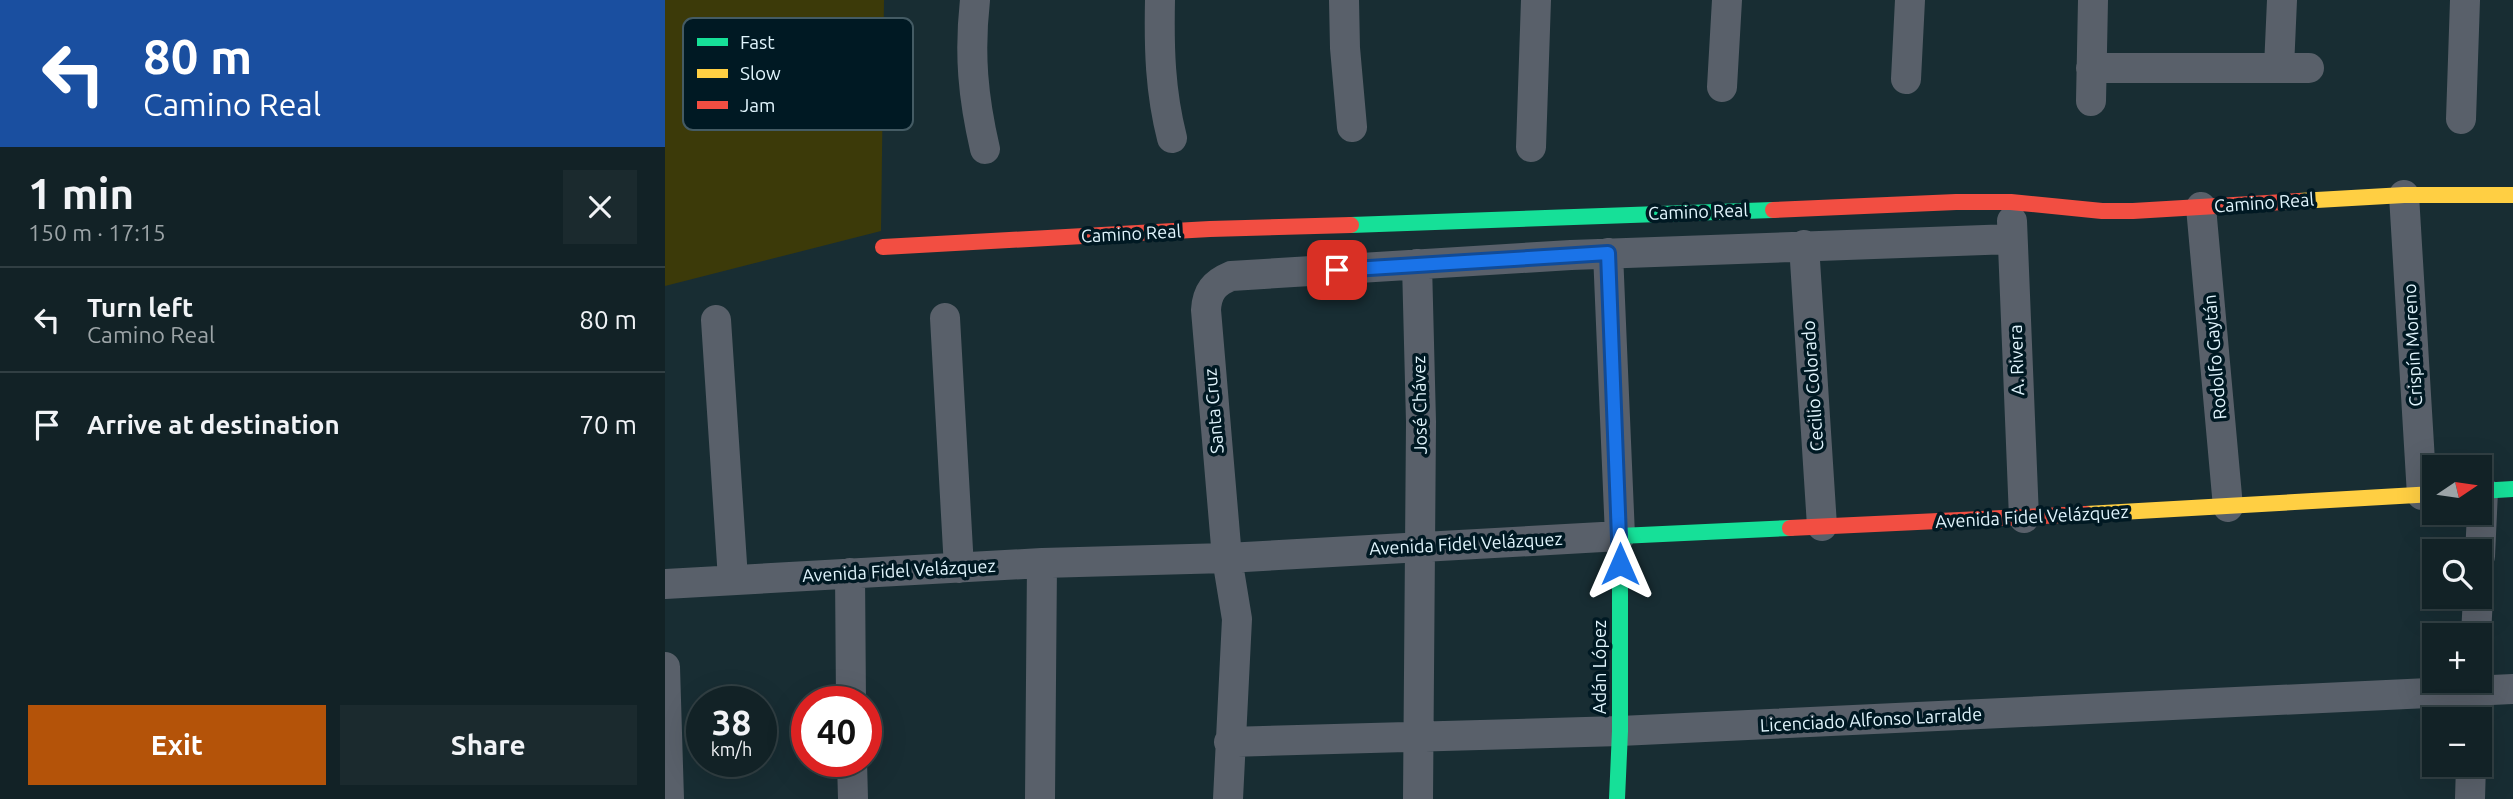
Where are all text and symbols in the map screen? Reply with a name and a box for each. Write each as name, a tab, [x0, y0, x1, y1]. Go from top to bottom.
legend	[683, 18, 913, 130]
icon: left	[28, 28, 119, 119]
text: 80 m	[143, 28, 252, 83]
text: Fast	[740, 31, 775, 53]
text: Slow	[740, 62, 781, 84]
text: Camino Real	[143, 86, 321, 122]
text: Jam	[740, 94, 776, 116]
text: 1 min	[28, 170, 134, 217]
button: close	[563, 170, 637, 244]
street label: Camino Real	[2213, 189, 2315, 215]
street label: Camino Real	[1648, 199, 1749, 223]
text: 150 m · 17:15	[28, 220, 166, 245]
street label: Camino Real	[1080, 220, 1182, 246]
pin	[1307, 240, 1367, 300]
icon: arrive	[1318, 251, 1356, 289]
street label: Crispín Moreno	[2399, 283, 2425, 407]
text: Turn left	[87, 293, 193, 322]
street label: Rodolfo Gaytán	[2199, 294, 2229, 420]
icon: left	[28, 301, 66, 339]
text: 80 m	[579, 305, 637, 334]
street label: Cecilio Colorado	[1797, 320, 1827, 452]
text: Camino Real	[87, 322, 215, 347]
street label: A. Rivera	[2005, 324, 2027, 396]
street label: José Chávez	[1408, 355, 1430, 455]
street label: Santa Cruz	[1199, 367, 1227, 455]
icon: arrive	[28, 406, 66, 444]
text: Arrive at destination	[87, 410, 340, 439]
text: 70 m	[579, 410, 637, 439]
north arrow	[2422, 455, 2492, 525]
map controls	[2422, 455, 2492, 777]
street label: Avenida Fidel Velázquez	[1935, 501, 2129, 531]
position arrow	[1583, 527, 1657, 601]
street label: Avenida Fidel Velázquez	[1369, 528, 1563, 558]
button: search	[2422, 539, 2492, 609]
street label: Avenida Fidel Velázquez	[802, 555, 996, 585]
street label: Adán López	[1589, 620, 1609, 714]
button: +	[2422, 623, 2492, 693]
speed limit sign: 40	[791, 686, 882, 777]
text: 38	[712, 702, 751, 742]
street label: Licenciado Alfonso Larralde	[1759, 703, 1982, 735]
button: Exit	[28, 705, 326, 785]
button: Share	[340, 705, 637, 785]
button: −	[2422, 707, 2492, 777]
text: km/h	[711, 739, 752, 759]

